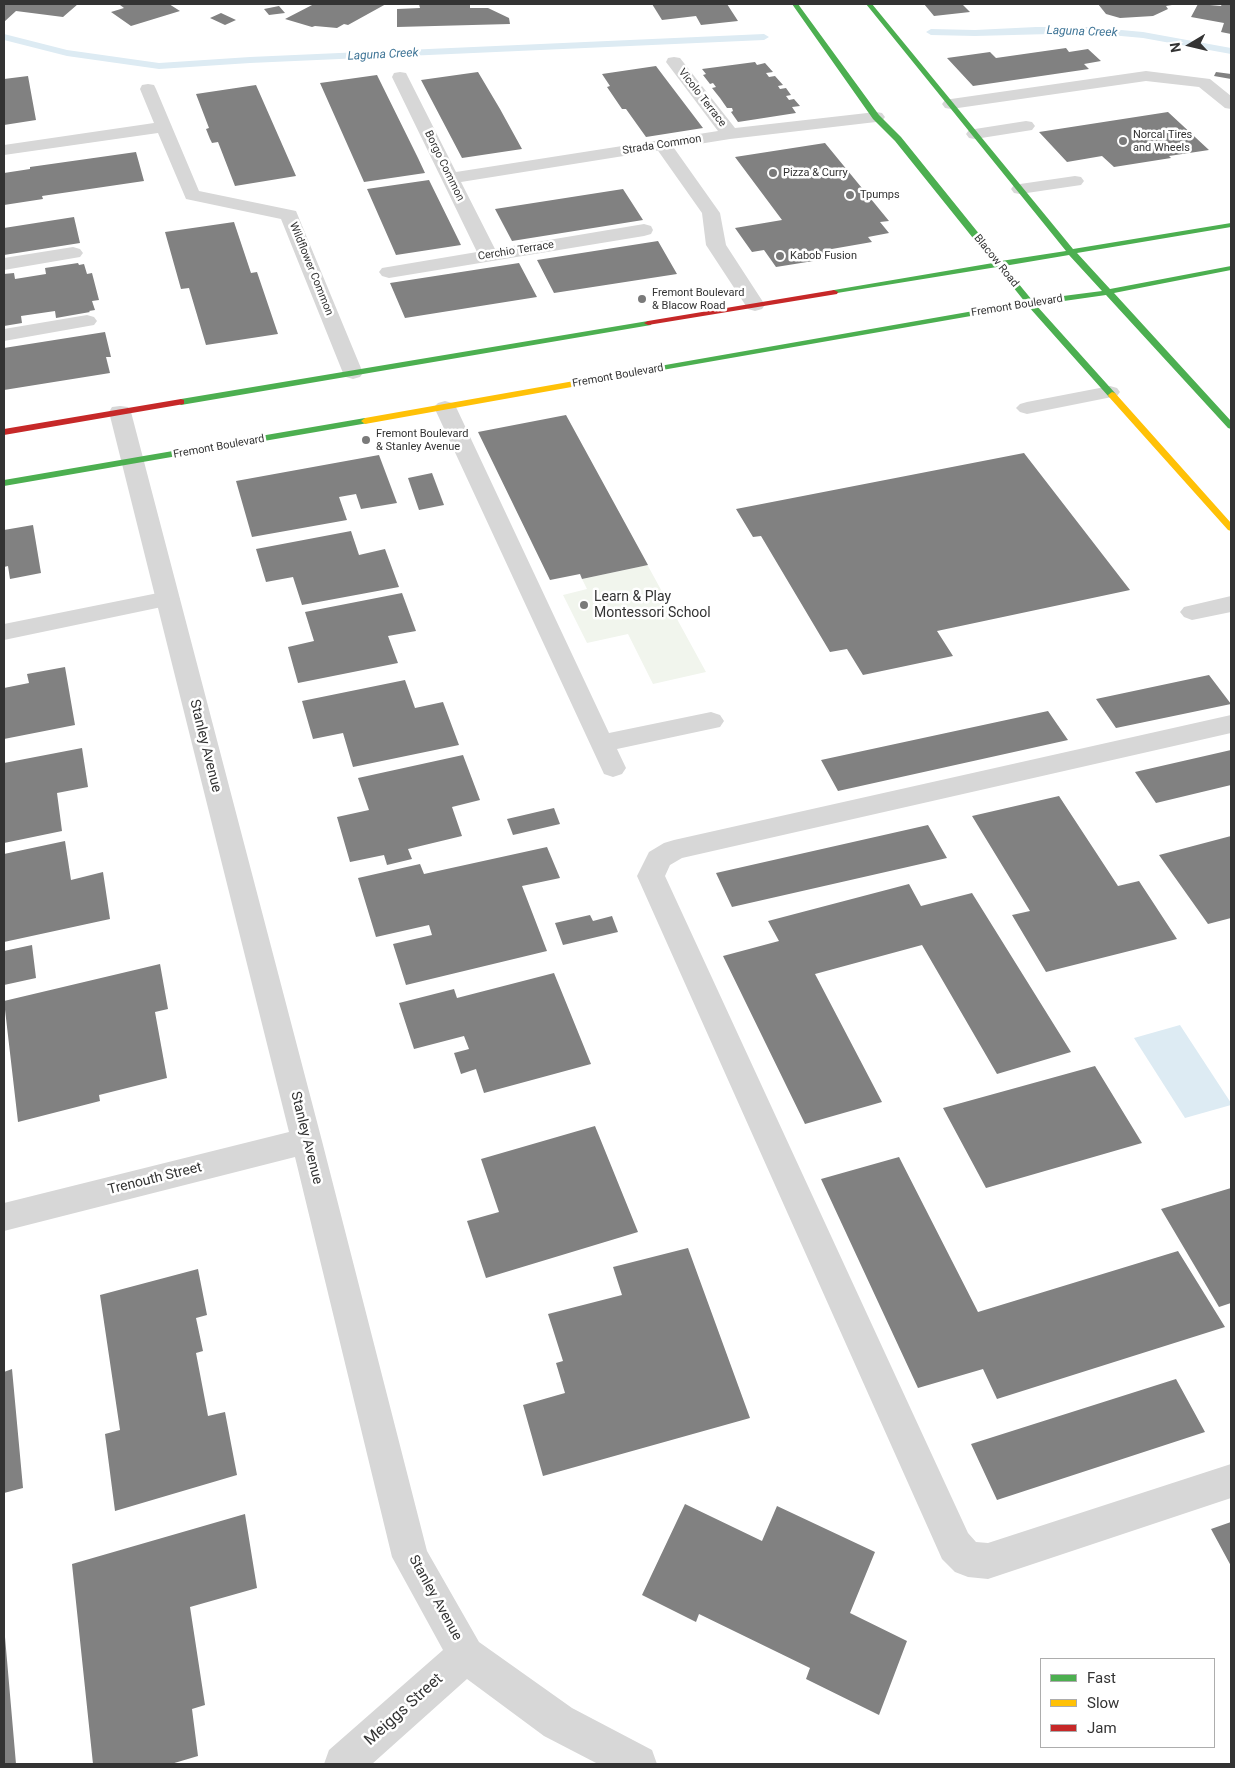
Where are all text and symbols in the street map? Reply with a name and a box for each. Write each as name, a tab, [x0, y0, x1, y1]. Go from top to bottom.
north arrow	[1165, 20, 1215, 70]
water label: Laguna Creek	[1046, 24, 1118, 40]
text: N	[1167, 41, 1184, 53]
water label: Laguna Creek	[347, 46, 419, 64]
street label: Vicolo Terrace	[675, 66, 729, 130]
place label: Norcal Tires and Wheels	[1133, 128, 1192, 154]
street label: Borgo Common	[421, 129, 467, 203]
street label: Strada Common	[622, 132, 702, 158]
marker: Norcal Tires and Wheels	[1117, 135, 1129, 147]
place label: Pizza & Curry	[783, 166, 848, 180]
marker: Pizza & Curry	[767, 167, 779, 179]
place label: Tpumps	[860, 188, 900, 202]
marker: Tpumps	[844, 189, 856, 201]
street label: Wildflower Common	[286, 220, 336, 318]
street label: Blacow Road	[971, 232, 1021, 290]
street label: Cerchio Terrace	[477, 238, 555, 264]
place label: Kabob Fusion	[790, 249, 857, 263]
marker: Kabob Fusion	[774, 250, 786, 262]
place label: Fremont Boulevard & Blacow Road	[652, 286, 744, 312]
street label: Fremont Boulevard	[970, 292, 1064, 320]
marker: Fremont Boulevard & Blacow Road	[636, 293, 648, 305]
street label: Fremont Boulevard	[571, 361, 665, 391]
place label: Fremont Boulevard & Stanley Avenue	[376, 427, 468, 453]
street label: Fremont Boulevard	[172, 432, 266, 462]
marker: Fremont Boulevard & Stanley Avenue	[360, 434, 372, 446]
place label: Learn & Play Montessori School	[594, 589, 711, 622]
marker: Learn & Play Montessori School	[578, 599, 590, 611]
street label: Stanley Avenue	[185, 698, 225, 794]
street label: Stanley Avenue	[286, 1090, 326, 1186]
street label: Trenouth Street	[106, 1159, 204, 1199]
street label: Stanley Avenue	[405, 1552, 465, 1644]
legend	[1040, 1658, 1215, 1748]
text: Fast	[1087, 1669, 1116, 1687]
street label: Meiggs Street	[361, 1670, 447, 1750]
text: Slow	[1087, 1694, 1119, 1712]
text: Jam	[1087, 1719, 1117, 1737]

